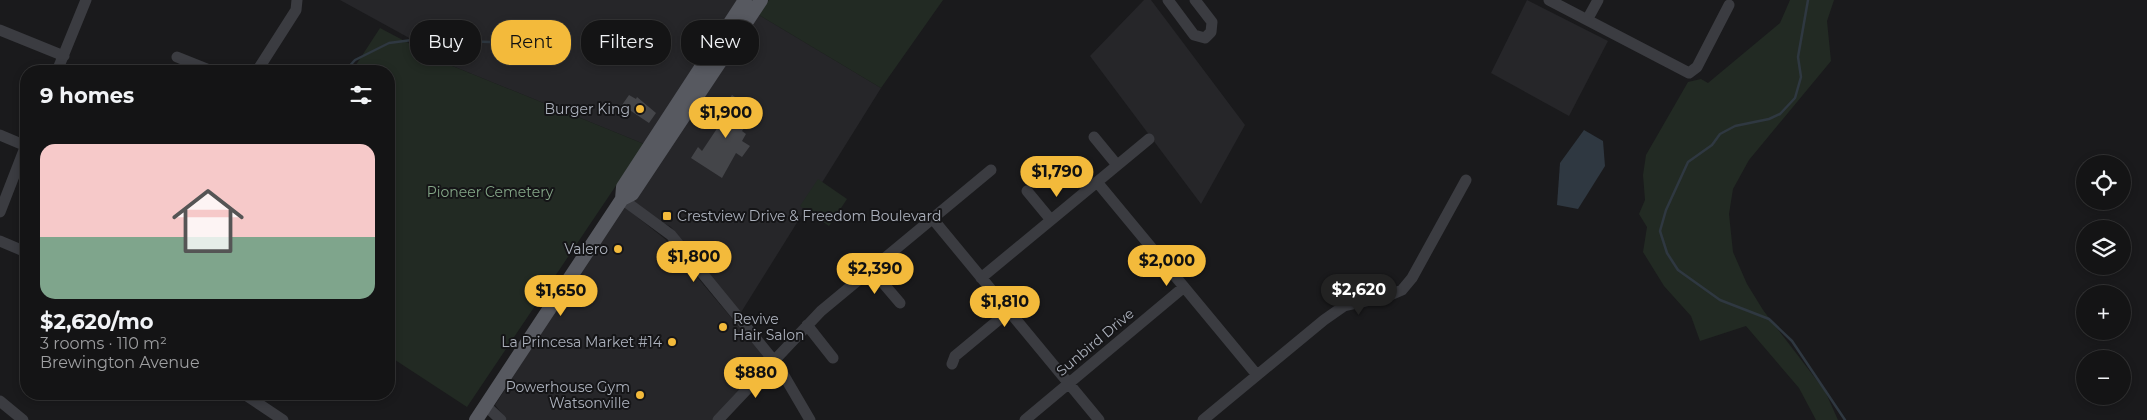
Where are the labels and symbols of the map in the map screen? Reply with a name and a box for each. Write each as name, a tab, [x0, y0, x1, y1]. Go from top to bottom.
pin: $1,900	[685, 96, 767, 139]
place label: Burger King	[544, 100, 630, 118]
marker: Burger King	[634, 103, 646, 115]
pin: $1,790	[1016, 156, 1098, 198]
park label: Pioneer Cemetery	[427, 183, 554, 201]
place label: Crestview Drive & Freedom Boulevard	[677, 207, 941, 225]
marker: Crestview Drive & Freedom Boulevard	[661, 210, 673, 222]
place label: Valero	[564, 240, 608, 258]
pin: $1,800	[653, 240, 735, 283]
marker: Valero	[612, 243, 624, 255]
pin: $2,000	[1126, 244, 1208, 287]
pin: $2,390	[834, 252, 916, 295]
pin: $1,650	[520, 274, 602, 317]
pin: $2,620	[1318, 274, 1400, 316]
pin: $1,810	[964, 286, 1046, 328]
street label: Sunbird Drive	[1052, 304, 1138, 380]
place label: Revive Hair Salon	[733, 310, 805, 344]
marker: Revive Hair Salon	[717, 321, 729, 333]
place label: La Princesa Market #14	[501, 333, 663, 351]
marker: La Princesa Market #14	[666, 336, 678, 348]
pin: $880	[726, 356, 786, 399]
place label: Powerhouse Gym Watsonville	[506, 378, 630, 412]
marker: Powerhouse Gym Watsonville	[634, 389, 646, 401]

